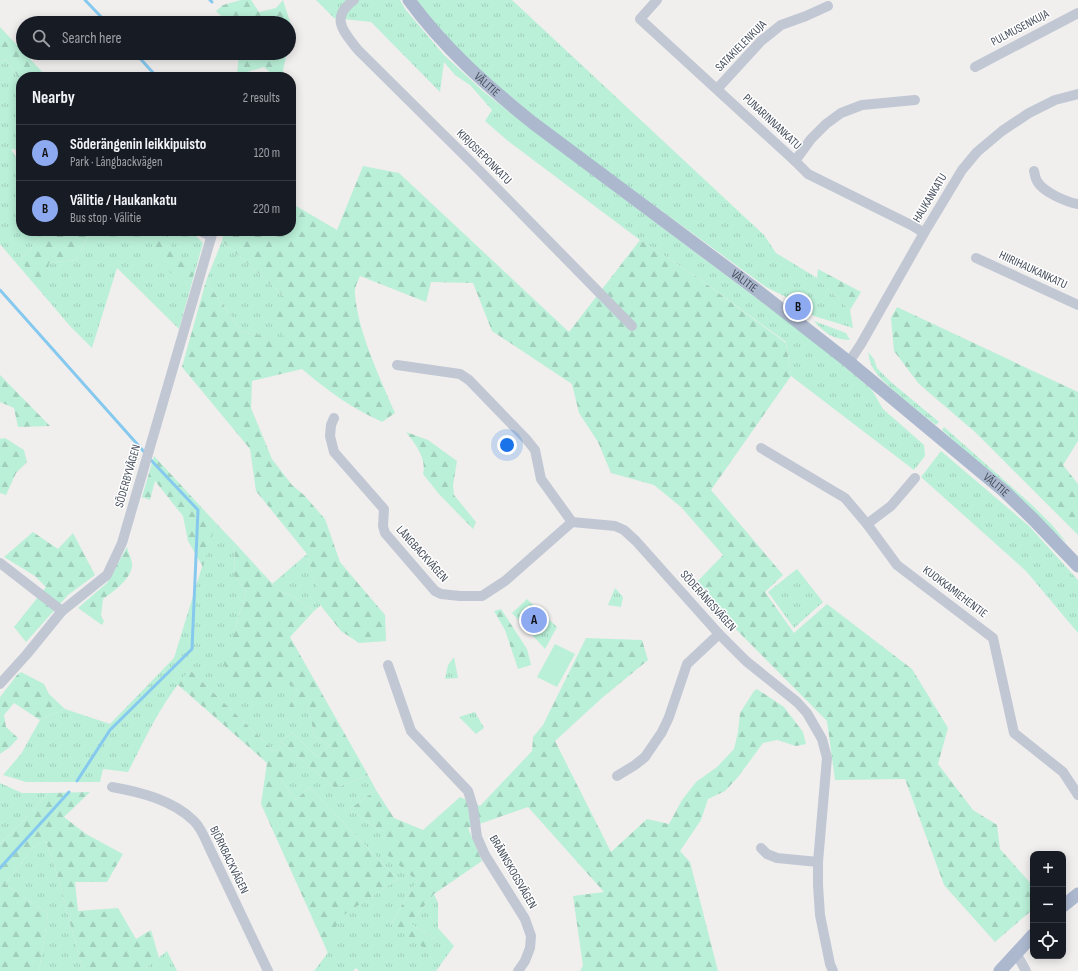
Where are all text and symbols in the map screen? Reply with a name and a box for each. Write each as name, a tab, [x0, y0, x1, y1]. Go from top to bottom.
street label: PULMUSENKUJA	[988, 6, 1052, 50]
search box	[16, 16, 296, 60]
street label: SATAKIELENKUJA	[712, 17, 770, 75]
icon: search	[30, 27, 52, 49]
text: Search here	[62, 29, 122, 48]
street label: VÄLITIE	[471, 69, 503, 100]
text: Nearby	[32, 88, 75, 108]
text: 2 results	[243, 90, 280, 106]
street label: PUNARINNANKATU	[740, 91, 804, 153]
street label: KIRJOSIEPONKATU	[453, 126, 515, 188]
text: Söderängenin leikkipuisto	[70, 135, 206, 154]
text: A	[42, 145, 48, 161]
text: 120 m	[254, 145, 280, 161]
text: Park · Långbackvägen	[70, 154, 163, 170]
street label: HAUKANKATU	[909, 171, 951, 225]
text: Välitie / Haukankatu	[70, 191, 177, 210]
text: B	[42, 201, 48, 217]
text: 220 m	[253, 201, 280, 217]
text: Bus stop · Välitie	[70, 210, 141, 226]
street label: HIIRIHAUKANKATU	[996, 248, 1070, 292]
street label: VÄLITIE	[728, 266, 761, 296]
pin: B	[785, 292, 811, 322]
your location	[497, 435, 517, 455]
street label: SÖDERBYVÄGEN	[112, 443, 144, 509]
street label: VÄLITIE	[980, 469, 1013, 500]
street label: LÅNGBACKVÄGEN	[393, 523, 451, 585]
street label: KUOKKAMIEHENTIE	[920, 563, 990, 621]
street label: SÖDERÄNGSVÄGEN	[677, 567, 739, 635]
pin: A	[521, 605, 547, 635]
street label: BJÖRKBACKVÄGEN	[206, 824, 252, 896]
street label: BRÄNNSKOGSVÄGEN	[486, 832, 540, 912]
map controls	[1030, 851, 1066, 959]
button: +	[1030, 851, 1066, 887]
button: −	[1030, 887, 1066, 923]
button: locate	[1030, 923, 1066, 959]

